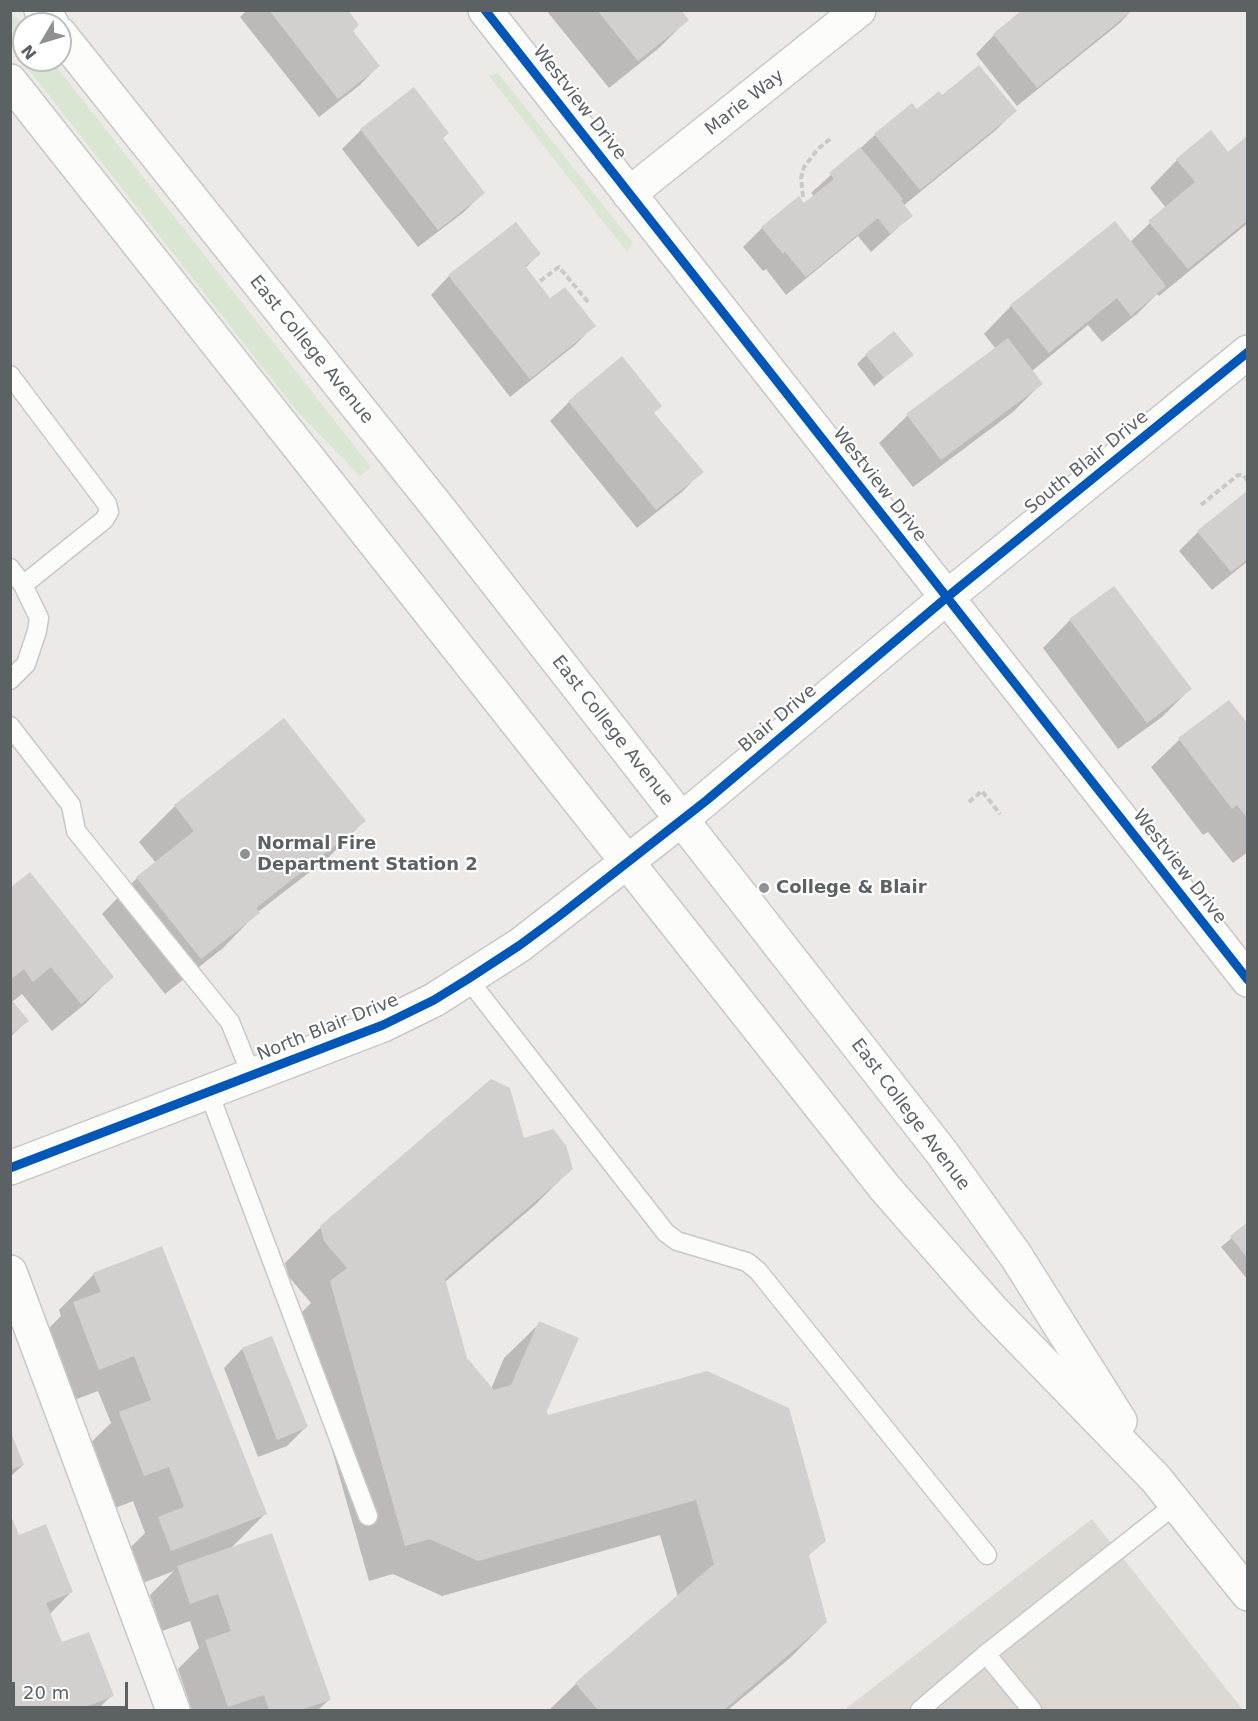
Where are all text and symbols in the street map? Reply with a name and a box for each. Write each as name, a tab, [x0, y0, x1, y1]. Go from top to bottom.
north arrow	[12, 12, 72, 72]
text: N	[17, 41, 41, 63]
street label: Westview Drive	[528, 41, 630, 165]
street label: Marie Way	[701, 66, 789, 140]
street label: East College Avenue	[245, 272, 377, 428]
street label: South Blair Drive	[1021, 407, 1153, 519]
street label: Westview Drive	[828, 423, 930, 547]
street label: East College Avenue	[547, 652, 677, 810]
street label: Blair Drive	[735, 680, 821, 758]
street label: Westview Drive	[1128, 805, 1230, 929]
place label: Normal Fire Department Station 2	[257, 833, 478, 876]
marker: Normal Fire Department Station 2	[238, 847, 252, 861]
place label: College & Blair	[776, 877, 927, 899]
marker: College & Blair	[757, 881, 771, 895]
street label: North Blair Drive	[254, 990, 402, 1066]
street label: East College Avenue	[846, 1035, 974, 1195]
scale bar	[15, 1670, 130, 1708]
text: 20 m	[23, 1682, 69, 1703]

